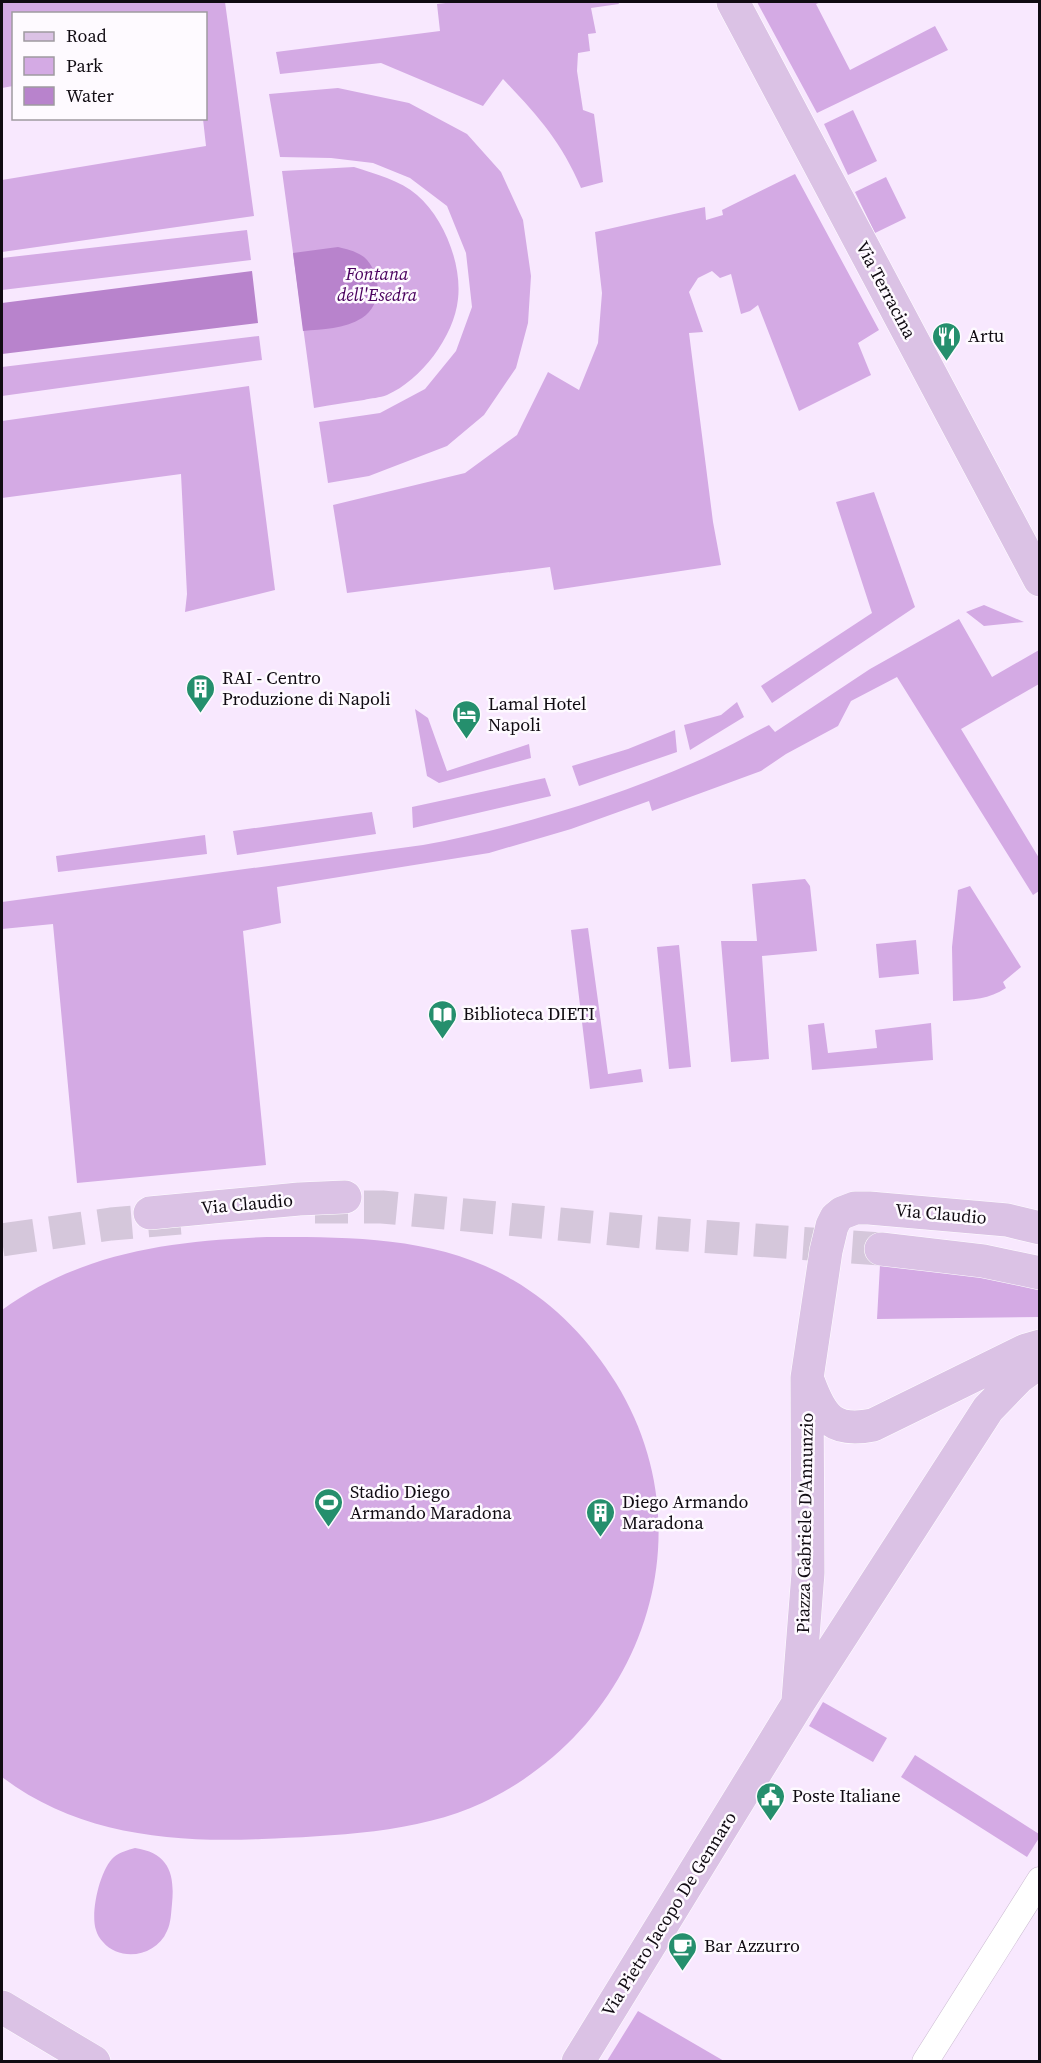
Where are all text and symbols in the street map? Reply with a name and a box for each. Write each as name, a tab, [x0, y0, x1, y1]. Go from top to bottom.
legend	[12, 12, 207, 120]
text: Road	[66, 23, 107, 48]
text: Park	[66, 53, 103, 78]
text: Water	[66, 83, 114, 108]
street label: Via Terracina	[850, 237, 923, 344]
park label: Fontana dell'Esedra	[337, 261, 418, 307]
restaurant icon: Artu	[931, 320, 963, 362]
place label: Artu	[968, 323, 1004, 348]
place label: RAI - Centro Produzione di Napoli	[222, 665, 391, 711]
building icon: RAI - Centro Produzione di Napoli	[185, 672, 217, 714]
place label: Lamal Hotel Napoli	[488, 691, 586, 737]
hotel icon: Lamal Hotel Napoli	[451, 698, 483, 740]
library icon: Biblioteca DIETI	[426, 998, 458, 1040]
place label: Biblioteca DIETI	[463, 1001, 595, 1026]
street label: Via Claudio	[200, 1187, 294, 1220]
street label: Via Claudio	[894, 1197, 988, 1230]
street label: Piazza Gabriele D'Annunzio	[790, 1412, 819, 1634]
place label: Stadio Diego Armando Maradona	[350, 1479, 513, 1525]
sports icon: Stadio Diego Armando Maradona	[313, 1486, 345, 1528]
place label: Diego Armando Maradona	[622, 1489, 749, 1535]
building icon: Diego Armando Maradona	[585, 1496, 617, 1538]
public building icon: Poste Italiane	[755, 1780, 787, 1822]
place label: Poste Italiane	[792, 1783, 901, 1808]
street label: Via Pietro Jacopo De Gennaro	[595, 1806, 742, 2021]
cafe icon: Bar Azzurro	[667, 1930, 699, 1972]
place label: Bar Azzurro	[704, 1933, 800, 1958]

